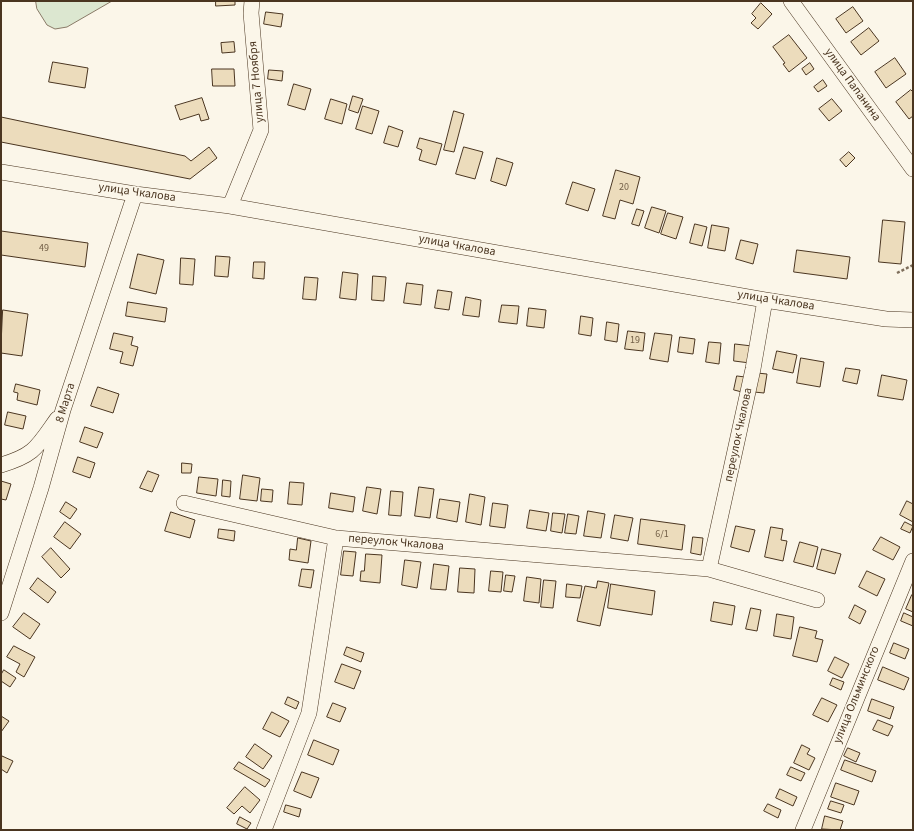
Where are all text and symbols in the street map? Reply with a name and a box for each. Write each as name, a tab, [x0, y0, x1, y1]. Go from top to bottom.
street label: улица 7 Ноября	[246, 41, 268, 123]
street label: улица Папанина	[821, 46, 883, 124]
street label: улица Чкалова	[97, 180, 177, 206]
house number: 20	[619, 182, 629, 194]
street label: улица Чкалова	[417, 232, 497, 260]
house number: 49	[39, 243, 49, 255]
street label: улица Чкалова	[736, 288, 816, 314]
house number: 19	[630, 335, 640, 347]
street label: 8 Марта	[53, 381, 79, 425]
street label: переулок Чкалова	[722, 387, 756, 483]
house number: 6/1	[655, 529, 669, 541]
street label: переулок Чкалова	[348, 532, 444, 554]
street label: улица Ольминского	[831, 644, 883, 746]

